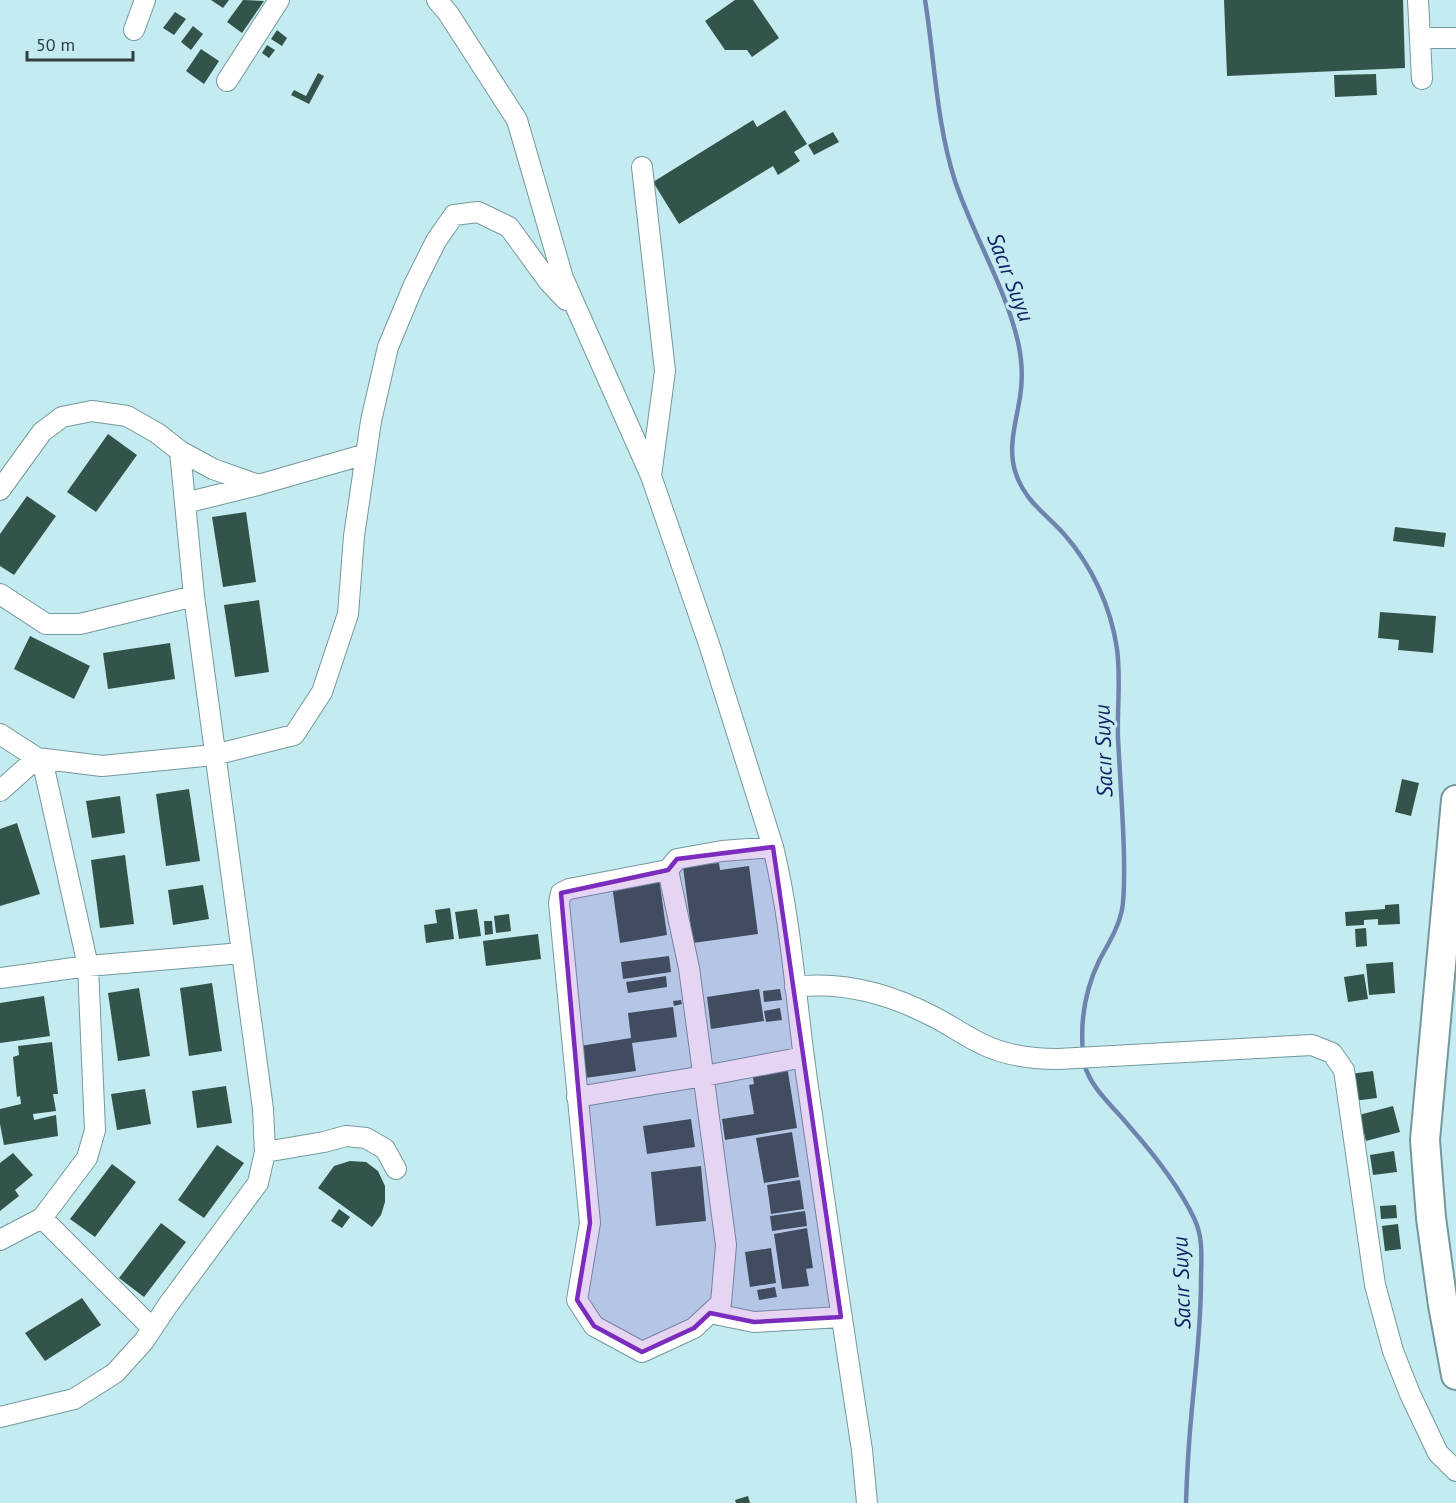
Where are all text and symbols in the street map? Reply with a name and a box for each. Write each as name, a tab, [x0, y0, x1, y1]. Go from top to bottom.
scale bar	[27, 24, 134, 62]
text: 50 m	[36, 33, 75, 56]
water label: Sacır Suyu	[981, 229, 1041, 325]
water label: Sacır Suyu	[1087, 704, 1119, 798]
water label: Sacır Suyu	[1165, 1236, 1197, 1330]

